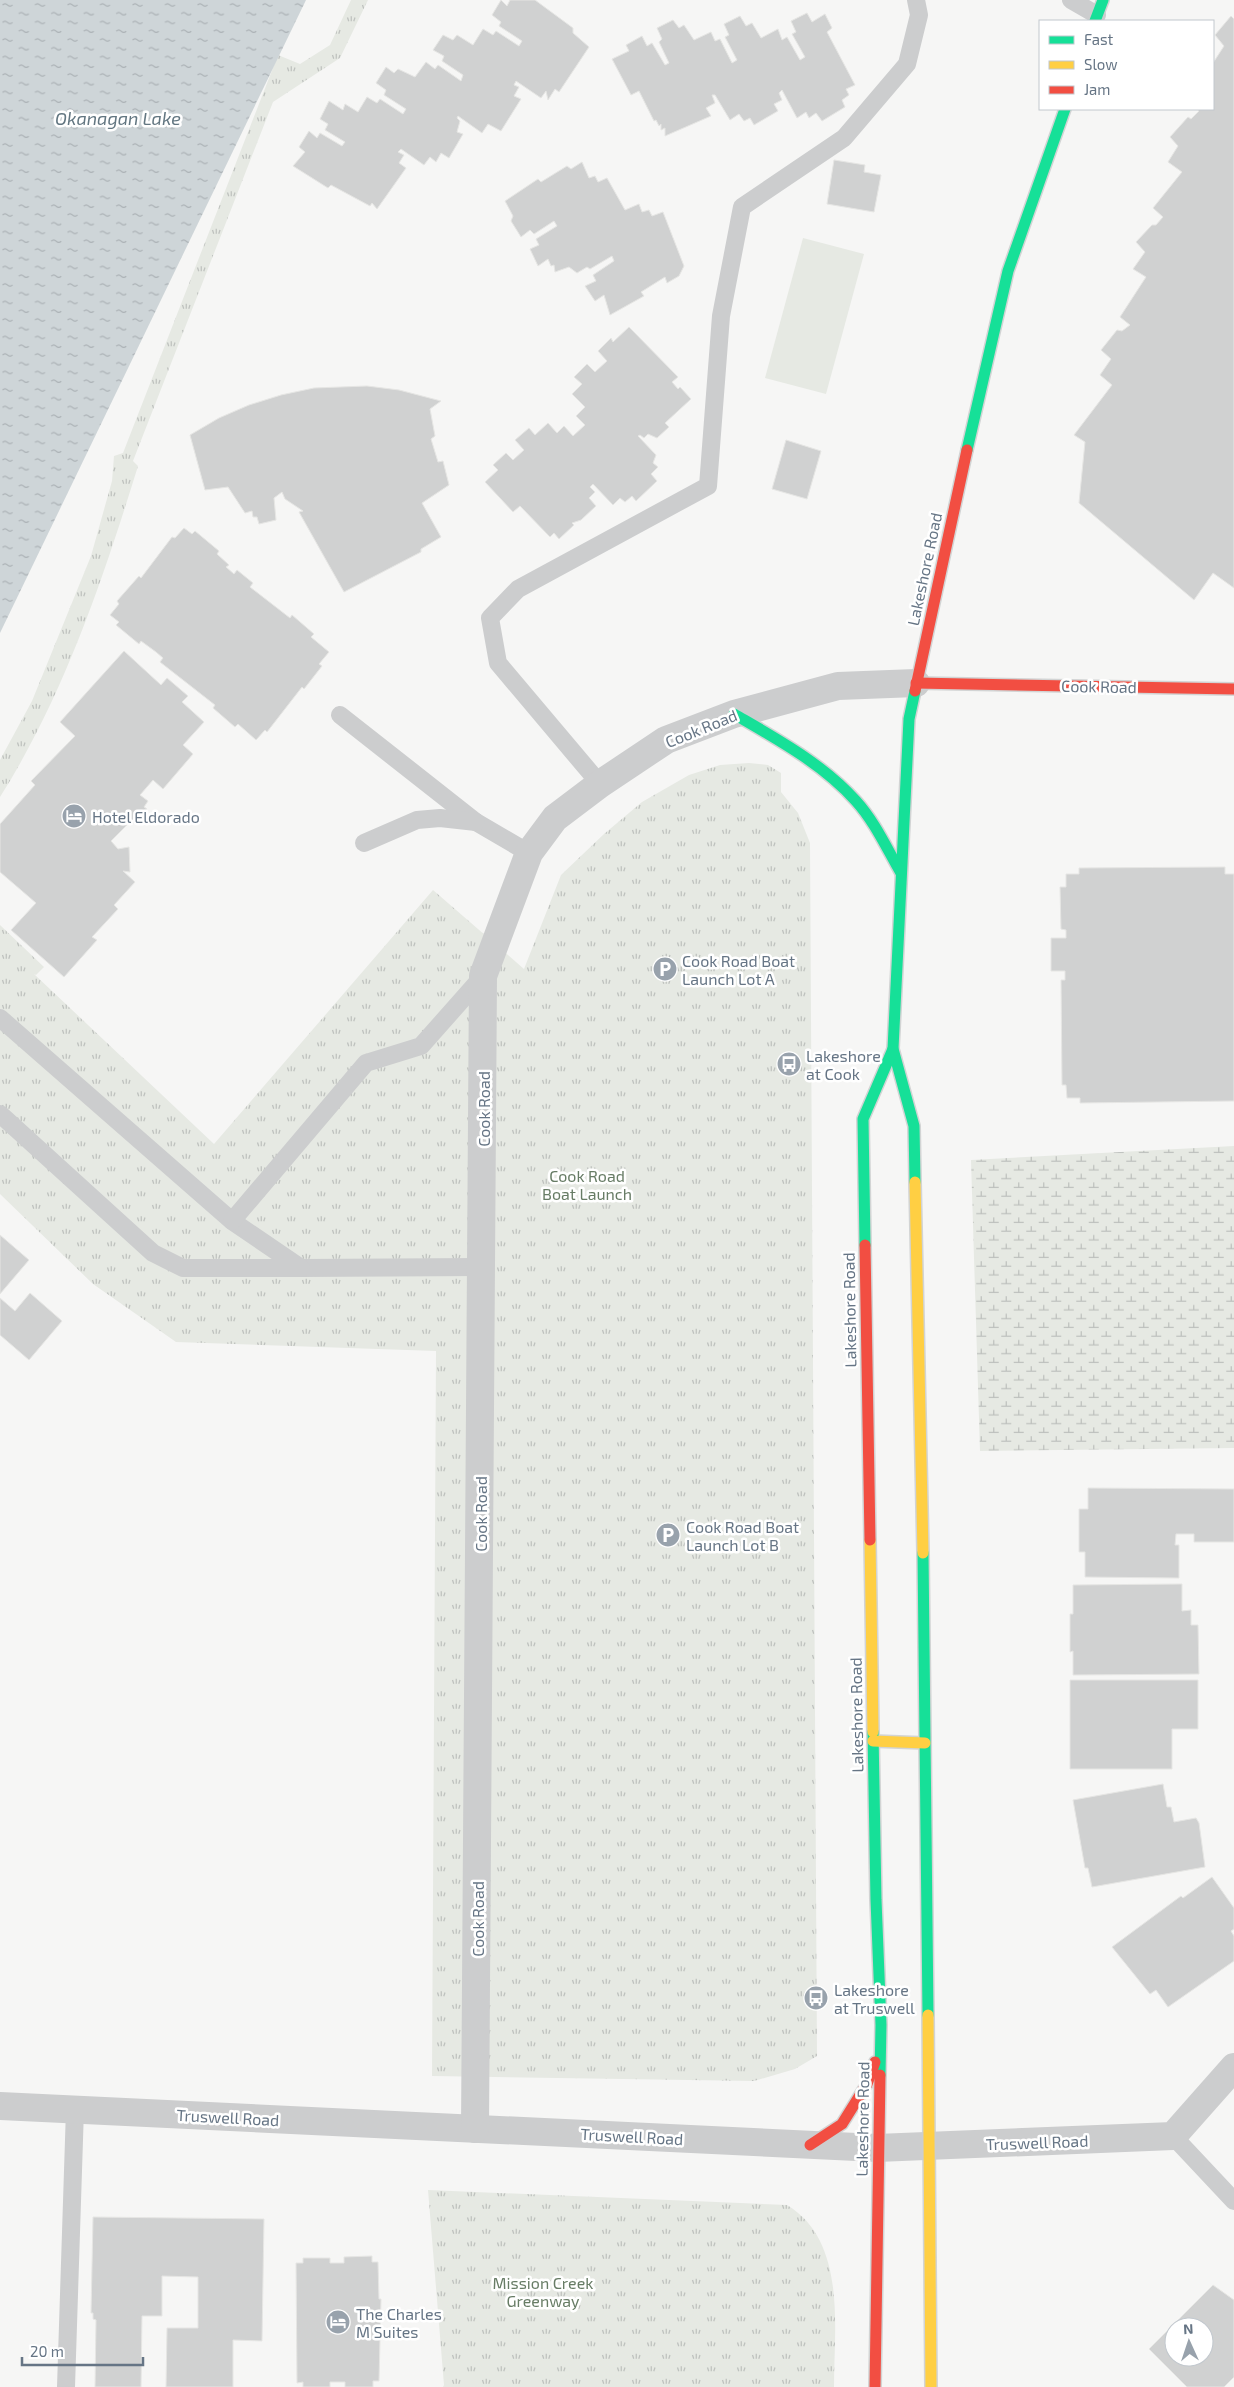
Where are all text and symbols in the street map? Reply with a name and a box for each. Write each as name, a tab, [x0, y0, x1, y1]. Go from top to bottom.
legend	[1039, 20, 1214, 110]
text: Fast	[1084, 30, 1114, 48]
text: Slow	[1084, 55, 1118, 73]
text: Jam	[1084, 80, 1110, 98]
water label: Okanagan Lake	[55, 107, 181, 129]
street label: Lakeshore Road	[903, 511, 945, 627]
street label: Cook Road	[1061, 676, 1137, 696]
street label: Cook Road	[662, 705, 740, 751]
hotel icon: Hotel Eldorado	[61, 803, 87, 829]
place label: Hotel Eldorado	[92, 807, 200, 826]
place label: Cook Road Boat Launch Lot A	[682, 951, 795, 988]
parking icon: Cook Road Boat Launch Lot A	[652, 956, 678, 982]
place label: Lakeshore at Cook	[806, 1046, 881, 1083]
bus stop icon: Lakeshore at Cook	[776, 1051, 802, 1077]
street label: Cook Road	[474, 1071, 493, 1147]
park label: Cook Road Boat Launch	[542, 1166, 632, 1203]
street label: Lakeshore Road	[838, 1252, 860, 1368]
street label: Cook Road	[471, 1476, 490, 1552]
place label: Cook Road Boat Launch Lot B	[686, 1517, 799, 1554]
parking icon: Cook Road Boat Launch Lot B	[655, 1522, 681, 1548]
street label: Lakeshore Road	[845, 1657, 867, 1773]
street label: Cook Road	[468, 1881, 487, 1957]
place label: Lakeshore at Truswell	[834, 1980, 915, 2017]
bus stop icon: Lakeshore at Truswell	[803, 1985, 829, 2011]
street label: Lakeshore Road	[851, 2061, 873, 2177]
street label: Truswell Road	[176, 2105, 280, 2129]
street label: Truswell Road	[580, 2124, 684, 2148]
street label: Truswell Road	[985, 2131, 1089, 2153]
park label: Mission Creek Greenway	[493, 2273, 593, 2310]
place label: The Charles M Suites	[356, 2304, 442, 2341]
hotel icon: The Charles M Suites	[325, 2309, 351, 2335]
north arrow	[1164, 2317, 1214, 2367]
text: N	[1183, 2320, 1194, 2337]
scale bar	[22, 2334, 144, 2366]
text: 20 m	[30, 2342, 64, 2360]

